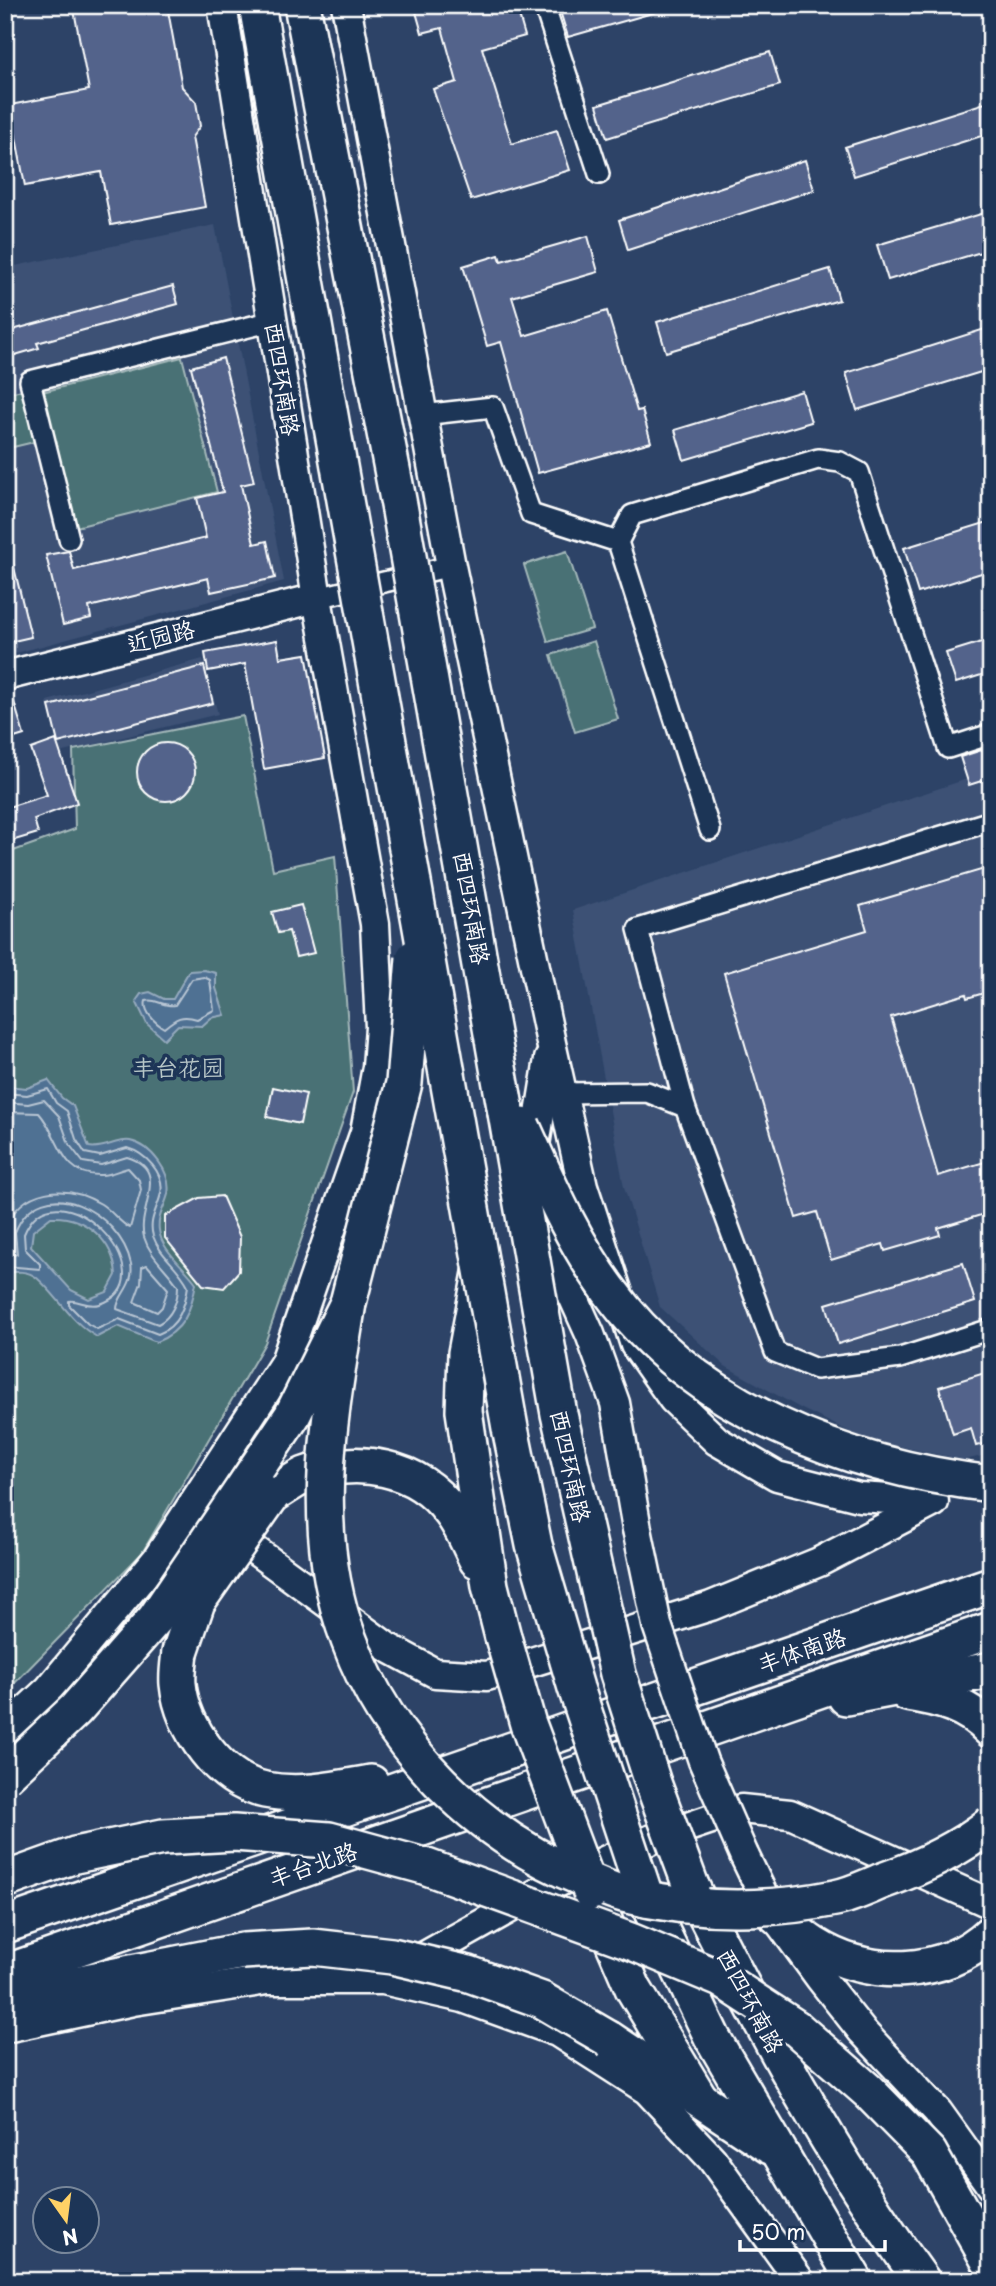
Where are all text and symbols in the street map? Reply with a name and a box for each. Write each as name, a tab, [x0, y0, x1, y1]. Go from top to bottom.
street label: 西四环南路	[257, 319, 310, 438]
street label: 近园路	[123, 610, 198, 661]
street label: 西四环南路	[445, 848, 500, 967]
park label: 丰台花园	[132, 1049, 224, 1084]
street label: 西四环南路	[542, 1406, 601, 1526]
street label: 丰体南路	[752, 1618, 851, 1681]
street label: 丰台北路	[263, 1832, 362, 1895]
street label: 西四环南路	[709, 1941, 794, 2059]
north arrow	[32, 2184, 102, 2254]
scale bar	[740, 2209, 886, 2253]
text: 50 m	[751, 2215, 805, 2247]
text: N	[60, 2222, 81, 2253]

